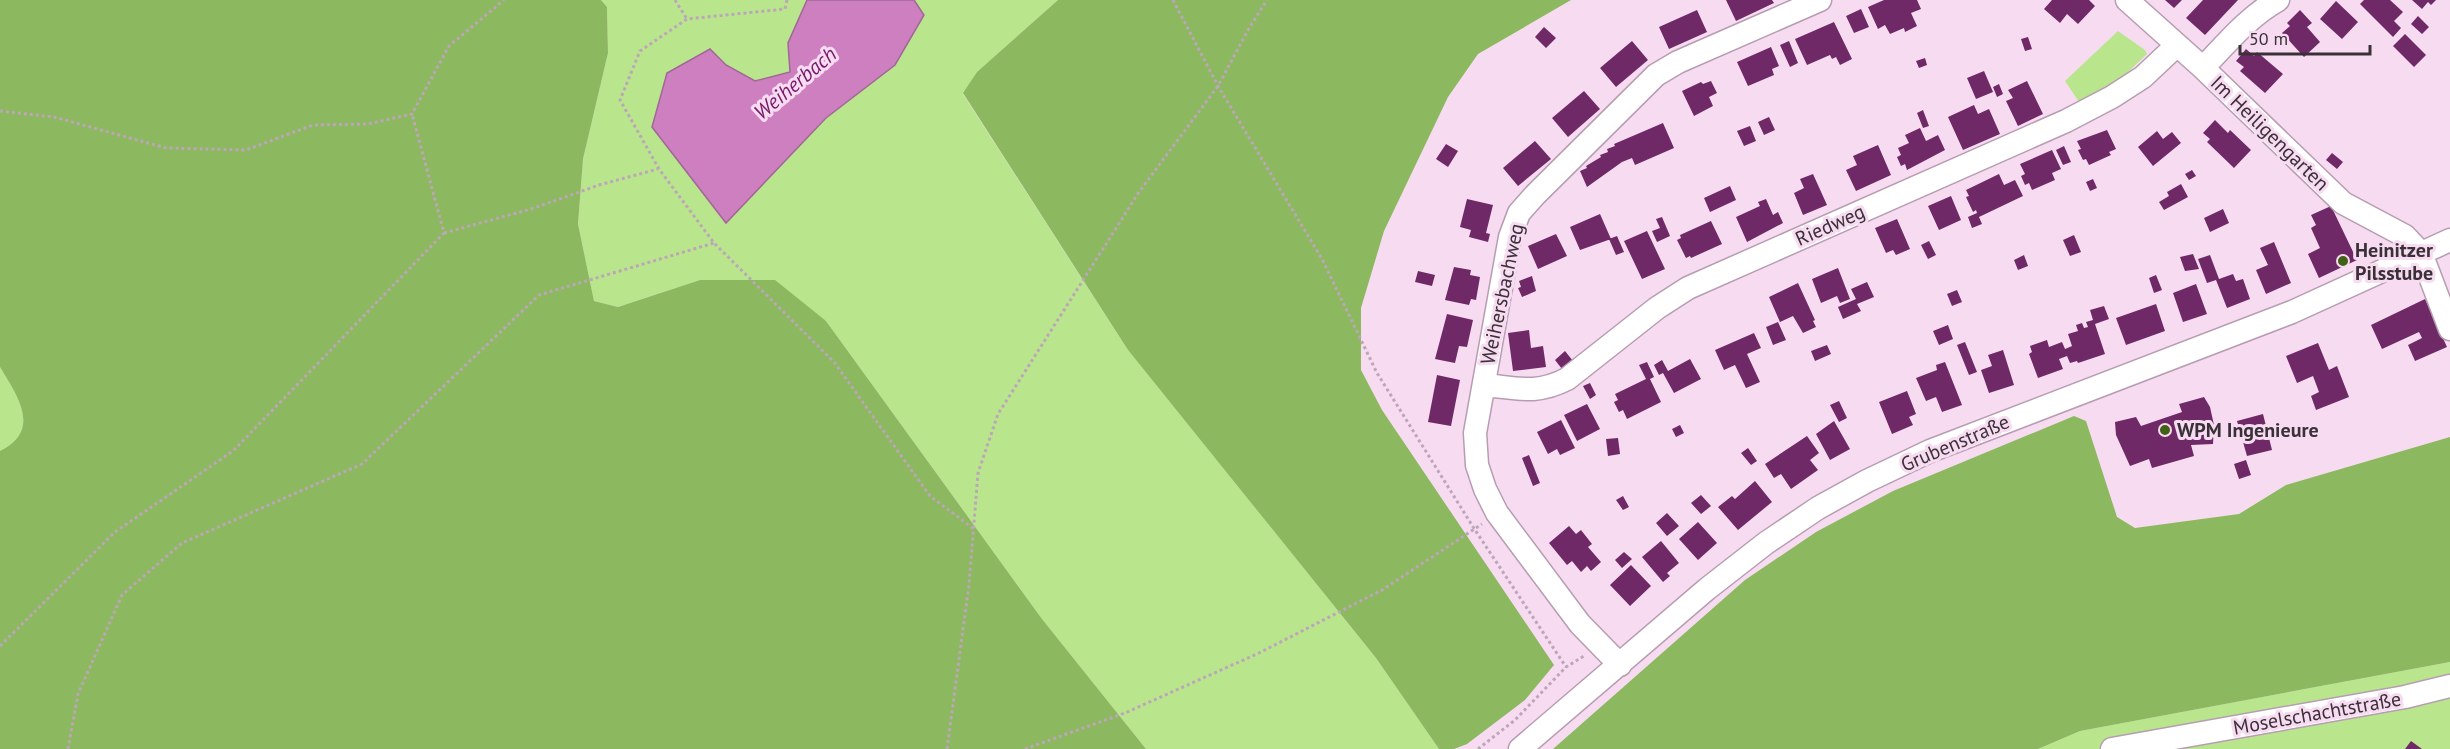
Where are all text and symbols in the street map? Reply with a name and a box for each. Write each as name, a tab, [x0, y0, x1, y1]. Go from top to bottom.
scale bar	[2240, 18, 2370, 56]
text: 50 m	[2249, 27, 2288, 50]
water label: Weiherbach	[748, 41, 842, 125]
street label: Im Heiligengarten	[2205, 70, 2335, 196]
street label: Riedweg	[1791, 198, 1869, 252]
street label: Weihersbachweg	[1474, 221, 1530, 367]
place label: Heinitzer Pilsstube	[2355, 237, 2433, 286]
marker: Heinitzer Pilsstube	[2336, 254, 2350, 268]
street label: Grubenstraße	[1897, 408, 2013, 478]
place label: WPM Ingenieure	[2177, 417, 2319, 443]
marker: WPM Ingenieure	[2158, 423, 2172, 437]
street label: Moselschachtstraße	[2231, 685, 2403, 741]

